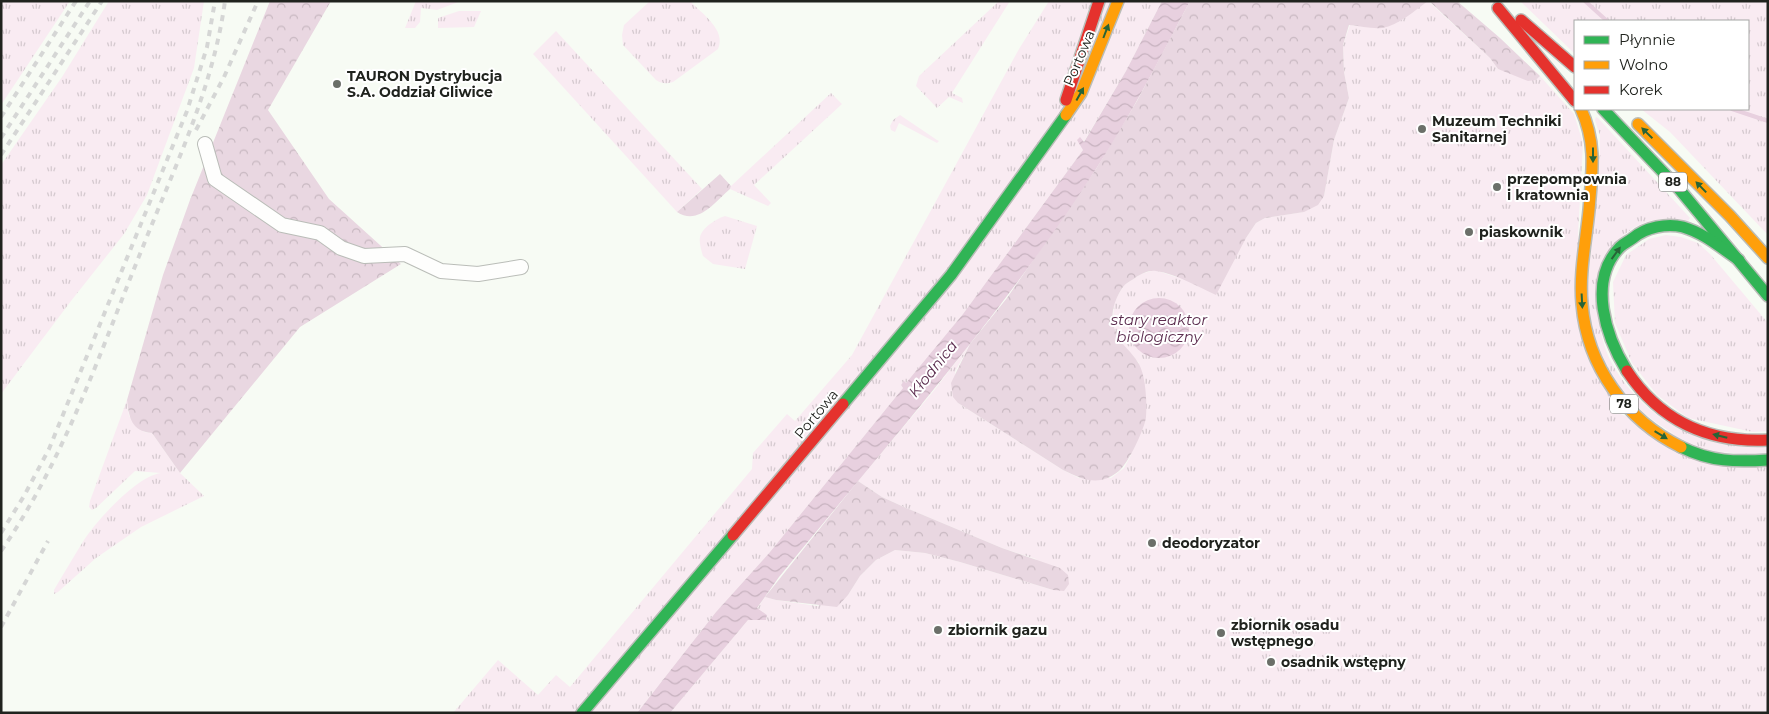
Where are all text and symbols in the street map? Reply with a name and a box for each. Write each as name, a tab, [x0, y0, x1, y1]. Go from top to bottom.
legend	[1574, 20, 1749, 110]
one-way arrow	[1103, 24, 1111, 38]
street label: Portowa	[1059, 27, 1099, 89]
text: Płynnie	[1619, 30, 1675, 49]
text: Wolno	[1619, 55, 1668, 74]
place label: TAURON Dystrybucja S.A. Oddział Gliwice	[347, 67, 502, 101]
marker: TAURON Dystrybucja S.A. Oddział Gliwice	[331, 78, 343, 90]
text: Korek	[1619, 80, 1663, 99]
one-way arrow	[1076, 87, 1085, 100]
place label: Muzeum Techniki Sanitarnej	[1432, 112, 1561, 146]
marker: Muzeum Techniki Sanitarnej	[1416, 123, 1428, 135]
one-way arrow	[1641, 127, 1653, 139]
one-way arrow	[1589, 148, 1597, 164]
place label: przepompownia i kratownia	[1507, 170, 1627, 204]
road number: 88	[1659, 172, 1687, 192]
marker: przepompownia i kratownia	[1491, 181, 1503, 193]
one-way arrow	[1695, 181, 1707, 193]
place label: piaskownik	[1479, 223, 1564, 241]
marker: piaskownik	[1463, 226, 1475, 238]
one-way arrow	[1611, 247, 1622, 260]
one-way arrow	[1579, 293, 1587, 309]
water label: stary reaktor biologiczny	[1110, 310, 1208, 346]
water label: Kłodnica	[904, 337, 961, 401]
street label: Portowa	[790, 386, 842, 442]
road number: 78	[1610, 394, 1638, 414]
one-way arrow	[1655, 431, 1668, 440]
one-way arrow	[1712, 432, 1727, 440]
place label: deodoryzator	[1162, 534, 1260, 552]
marker: deodoryzator	[1146, 537, 1158, 549]
place label: zbiornik osadu wstępnego	[1231, 616, 1339, 650]
place label: zbiornik gazu	[948, 621, 1047, 639]
marker: zbiornik gazu	[932, 624, 944, 636]
marker: zbiornik osadu wstępnego	[1215, 627, 1227, 639]
place label: osadnik wstępny	[1281, 653, 1406, 671]
marker: osadnik wstępny	[1265, 656, 1277, 668]

